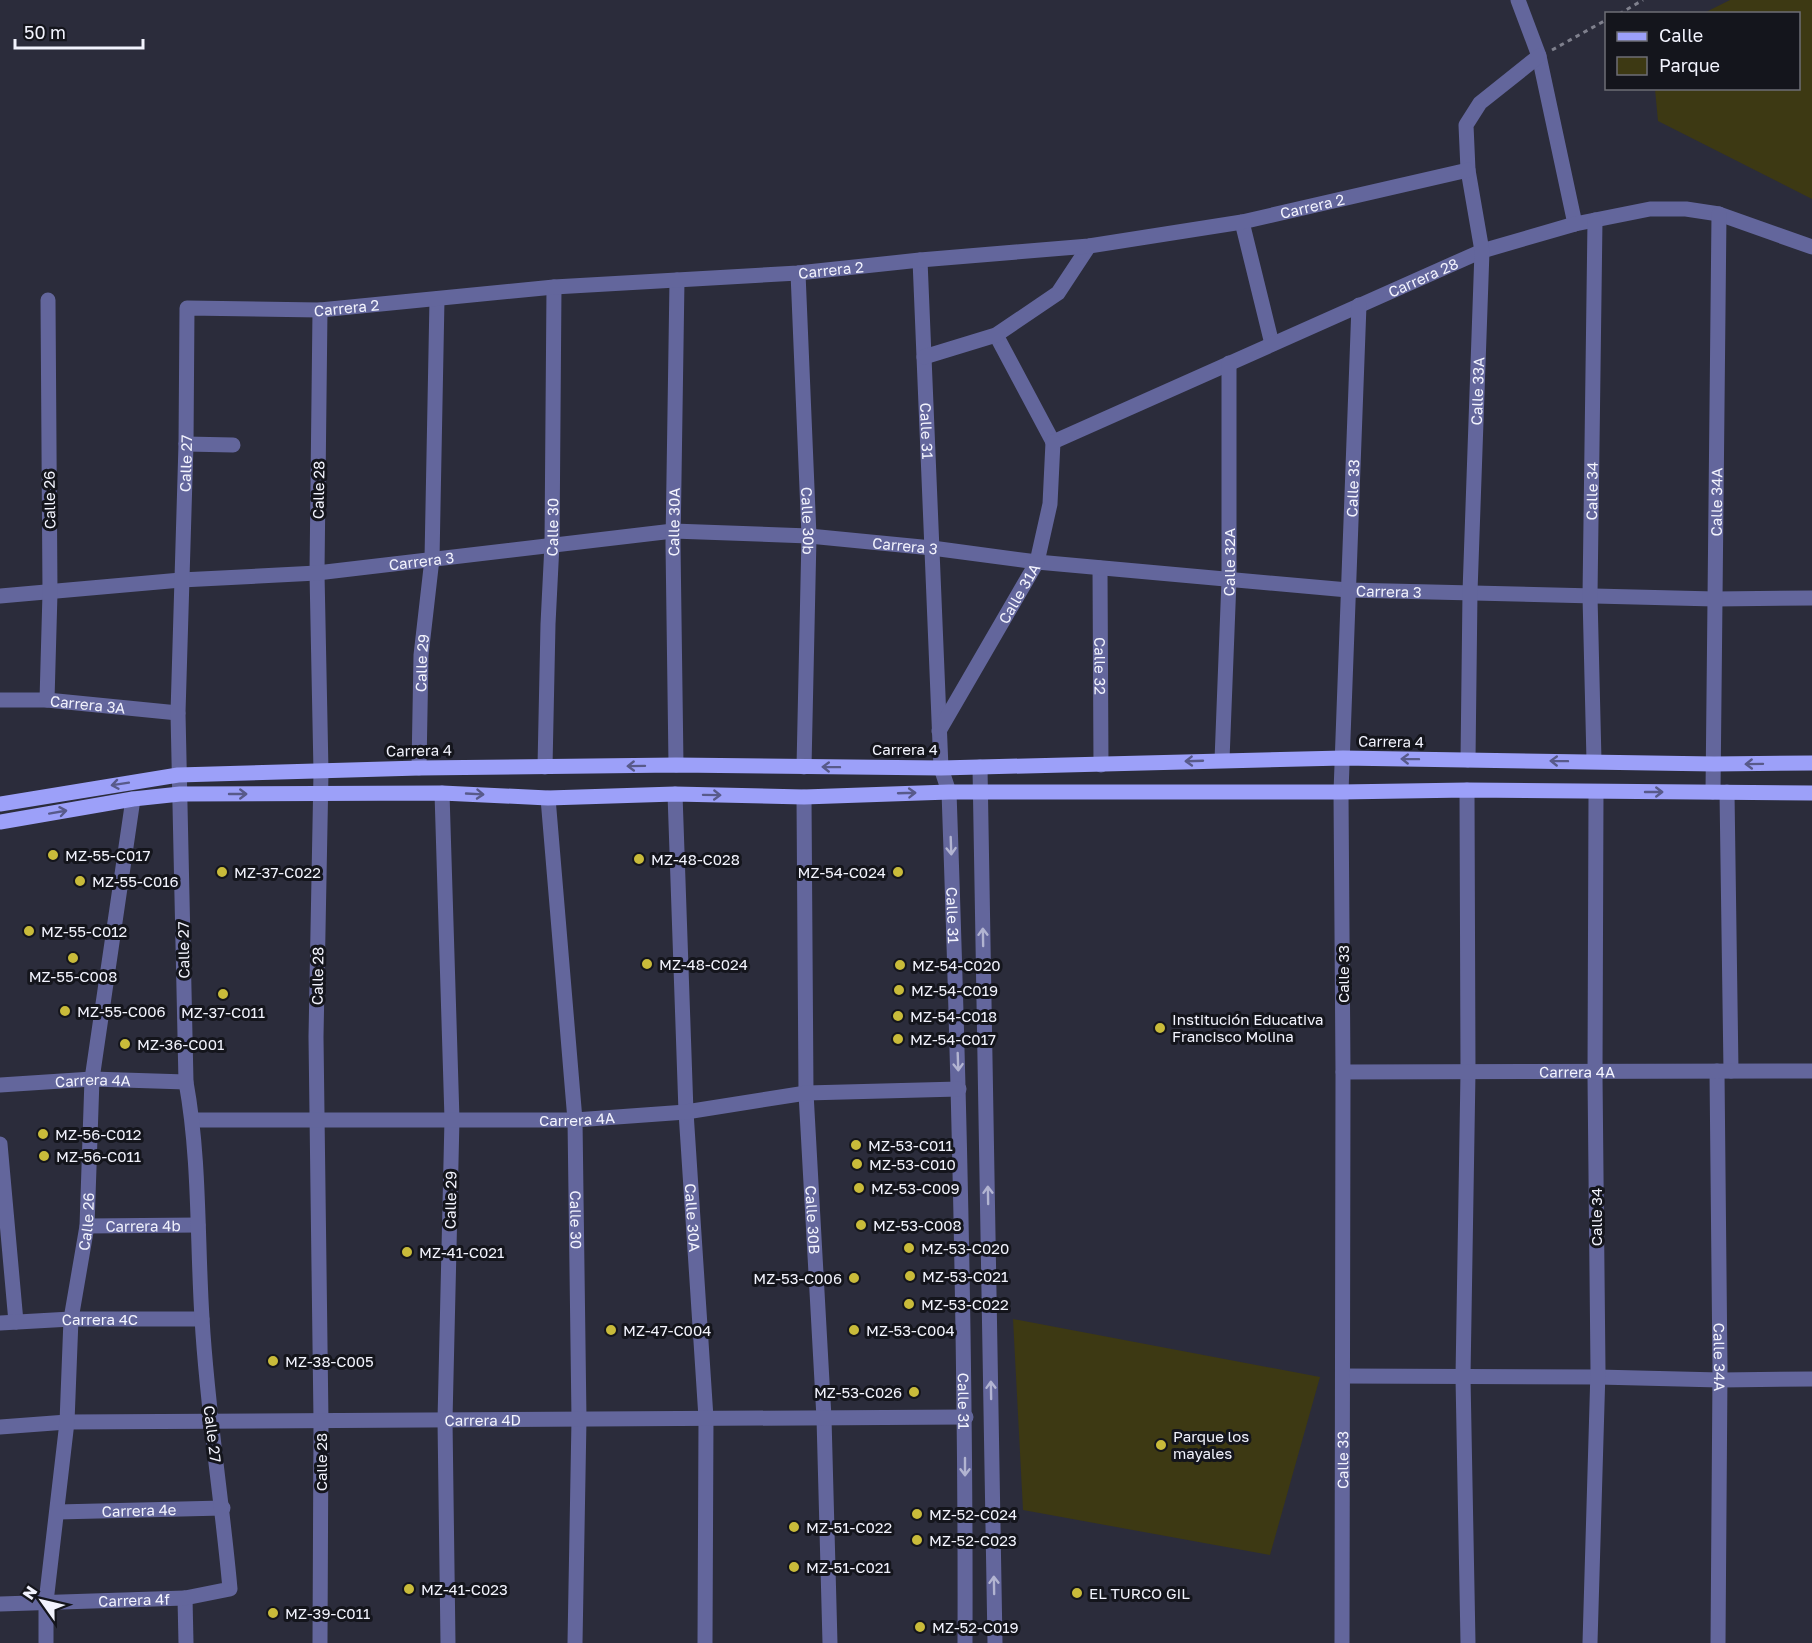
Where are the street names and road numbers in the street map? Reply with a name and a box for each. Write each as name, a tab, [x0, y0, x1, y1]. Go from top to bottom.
street label: Carrera 2	[1278, 190, 1346, 222]
street label: Carrera 28	[1385, 254, 1461, 301]
street label: Carrera 2	[797, 257, 864, 282]
street label: Carrera 2	[314, 295, 380, 319]
street label: Calle 33A	[1467, 357, 1487, 426]
street label: Calle 31	[917, 402, 937, 460]
street label: Calle 27	[176, 435, 195, 492]
street label: Calle 33	[1342, 459, 1362, 518]
street label: Calle 28	[308, 461, 328, 519]
street label: Calle 34	[1582, 462, 1601, 520]
street label: Calle 34A	[1707, 468, 1725, 536]
street label: Calle 26	[39, 471, 59, 529]
street label: Calle 30b	[798, 486, 818, 555]
street label: Calle 30A	[664, 487, 683, 557]
street label: Calle 30	[542, 498, 561, 557]
street label: Calle 32A	[1219, 528, 1238, 597]
street label: Carrera 3	[872, 533, 939, 558]
street label: Carrera 3	[388, 548, 455, 573]
street label: Calle 31A	[994, 560, 1043, 627]
street label: Carrera 3	[1356, 581, 1422, 601]
street label: Calle 29	[411, 633, 432, 692]
street label: Calle 32	[1091, 637, 1110, 695]
street label: Carrera 3A	[49, 691, 126, 717]
street label: Carrera 4	[1358, 731, 1424, 751]
street label: Carrera 4	[386, 740, 452, 760]
street label: Carrera 4	[872, 740, 938, 758]
street label: Calle 31	[943, 887, 963, 944]
street label: Calle 27	[174, 921, 192, 979]
street label: Calle 33	[1334, 945, 1352, 1003]
street label: Calle 28	[307, 947, 327, 1005]
street label: Carrera 4A	[1539, 1062, 1615, 1081]
street label: Carrera 4A	[54, 1070, 131, 1090]
street label: Carrera 4A	[539, 1108, 616, 1129]
street label: Calle 29	[440, 1171, 460, 1229]
street label: Calle 30A	[682, 1183, 704, 1252]
street label: Calle 30B	[802, 1185, 824, 1255]
street label: Calle 34	[1587, 1188, 1605, 1246]
street label: Calle 30	[567, 1190, 586, 1249]
street label: Calle 26	[74, 1192, 97, 1252]
street label: Carrera 4b	[105, 1216, 181, 1235]
street label: Carrera 4C	[61, 1310, 138, 1329]
street label: Calle 34A	[1711, 1323, 1729, 1391]
street label: Calle 31	[955, 1373, 973, 1429]
street label: Calle 27	[201, 1404, 225, 1464]
street label: Carrera 4D	[444, 1410, 521, 1429]
street label: Calle 33	[1333, 1431, 1351, 1489]
street label: Calle 28	[312, 1433, 330, 1491]
street label: Carrera 4e	[101, 1500, 177, 1520]
street label: Carrera 4f	[98, 1589, 170, 1610]

